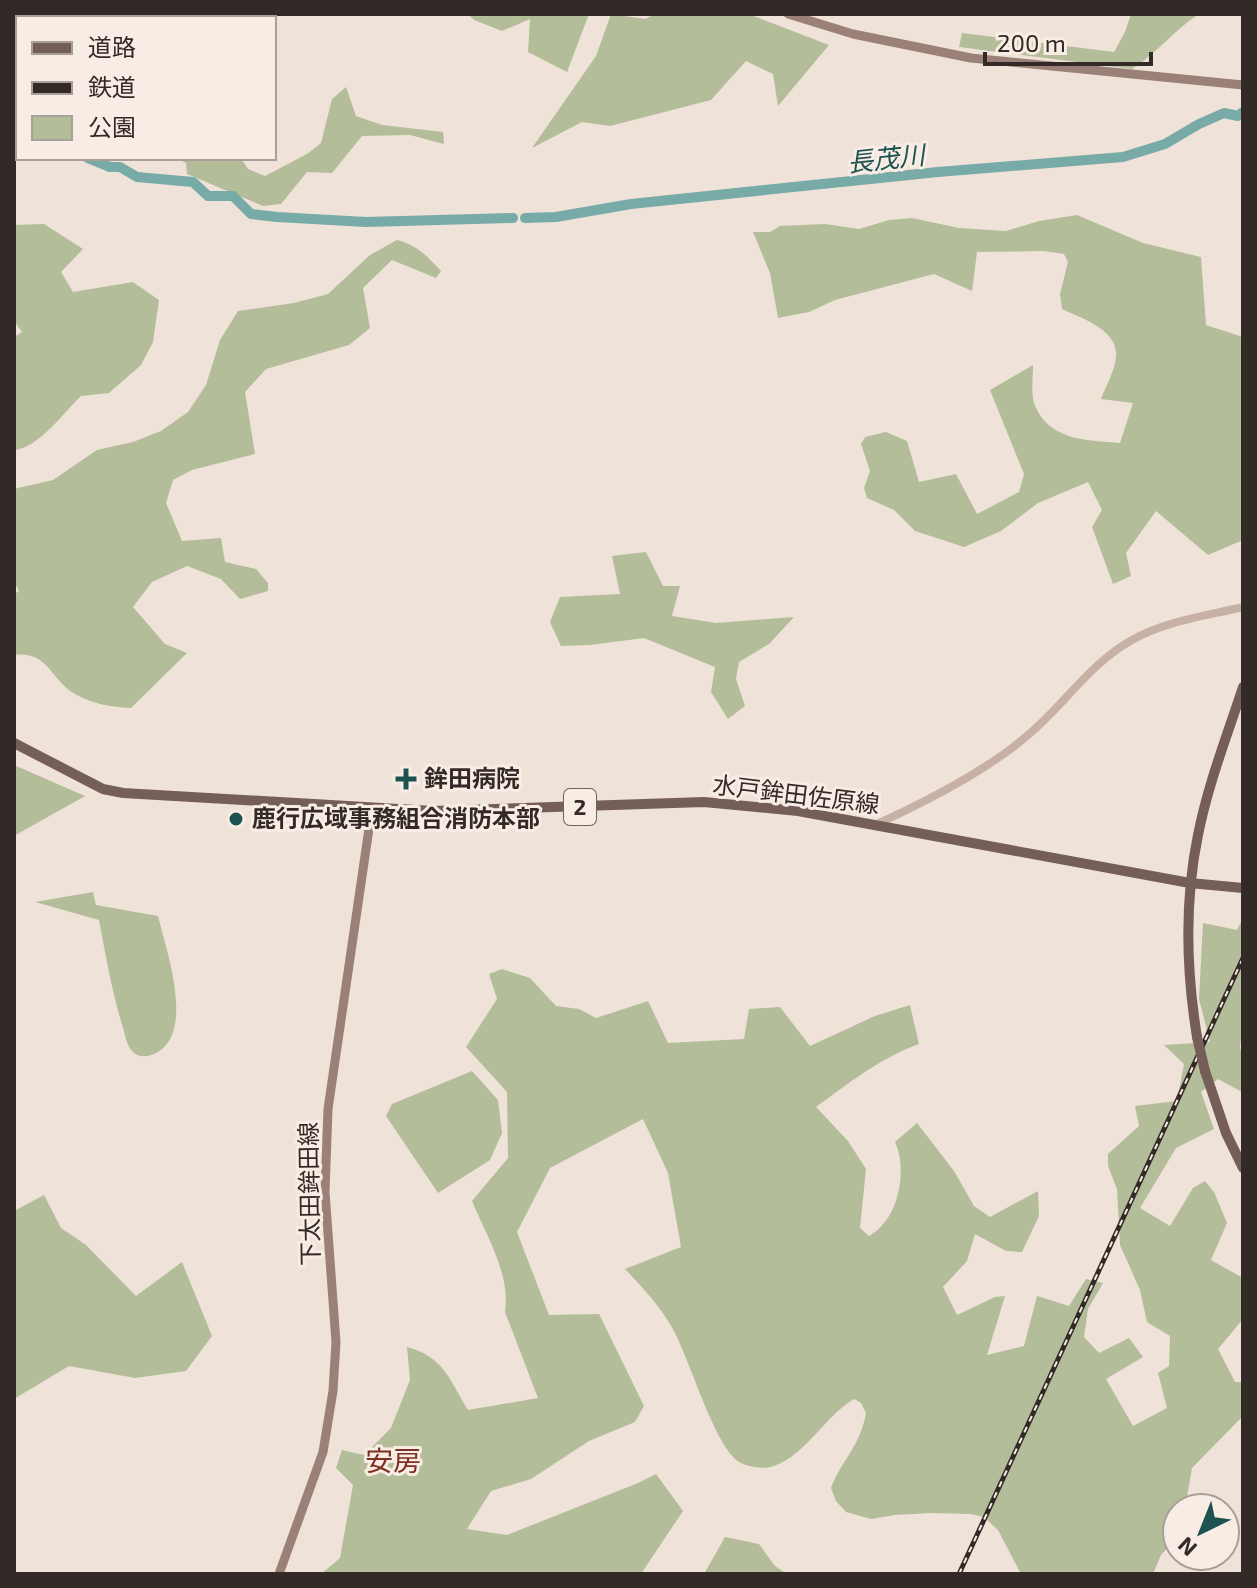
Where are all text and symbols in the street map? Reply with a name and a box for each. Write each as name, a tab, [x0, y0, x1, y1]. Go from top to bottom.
legend	[16, 16, 276, 160]
scale bar	[985, 16, 1151, 66]
text: 200 m	[997, 28, 1066, 57]
text: 道路	[88, 32, 136, 61]
text: 鉄道	[88, 72, 136, 101]
text: 公園	[88, 112, 136, 141]
water label: 長茂川	[845, 138, 929, 177]
place label: 鉾田病院	[424, 763, 520, 792]
marker: 鉾田病院	[395, 768, 417, 790]
street label: 水戸鉾田佐原線	[711, 769, 881, 818]
road number: 2	[564, 789, 596, 825]
place label: 鹿行広域事務組合消防本部	[252, 803, 540, 832]
marker: 鹿行広域事務組合消防本部	[227, 810, 245, 828]
street label: 下太田鉾田線	[293, 1122, 324, 1266]
district label: 安房	[365, 1443, 421, 1477]
north arrow	[1161, 1492, 1241, 1572]
text: N	[1172, 1532, 1201, 1562]

